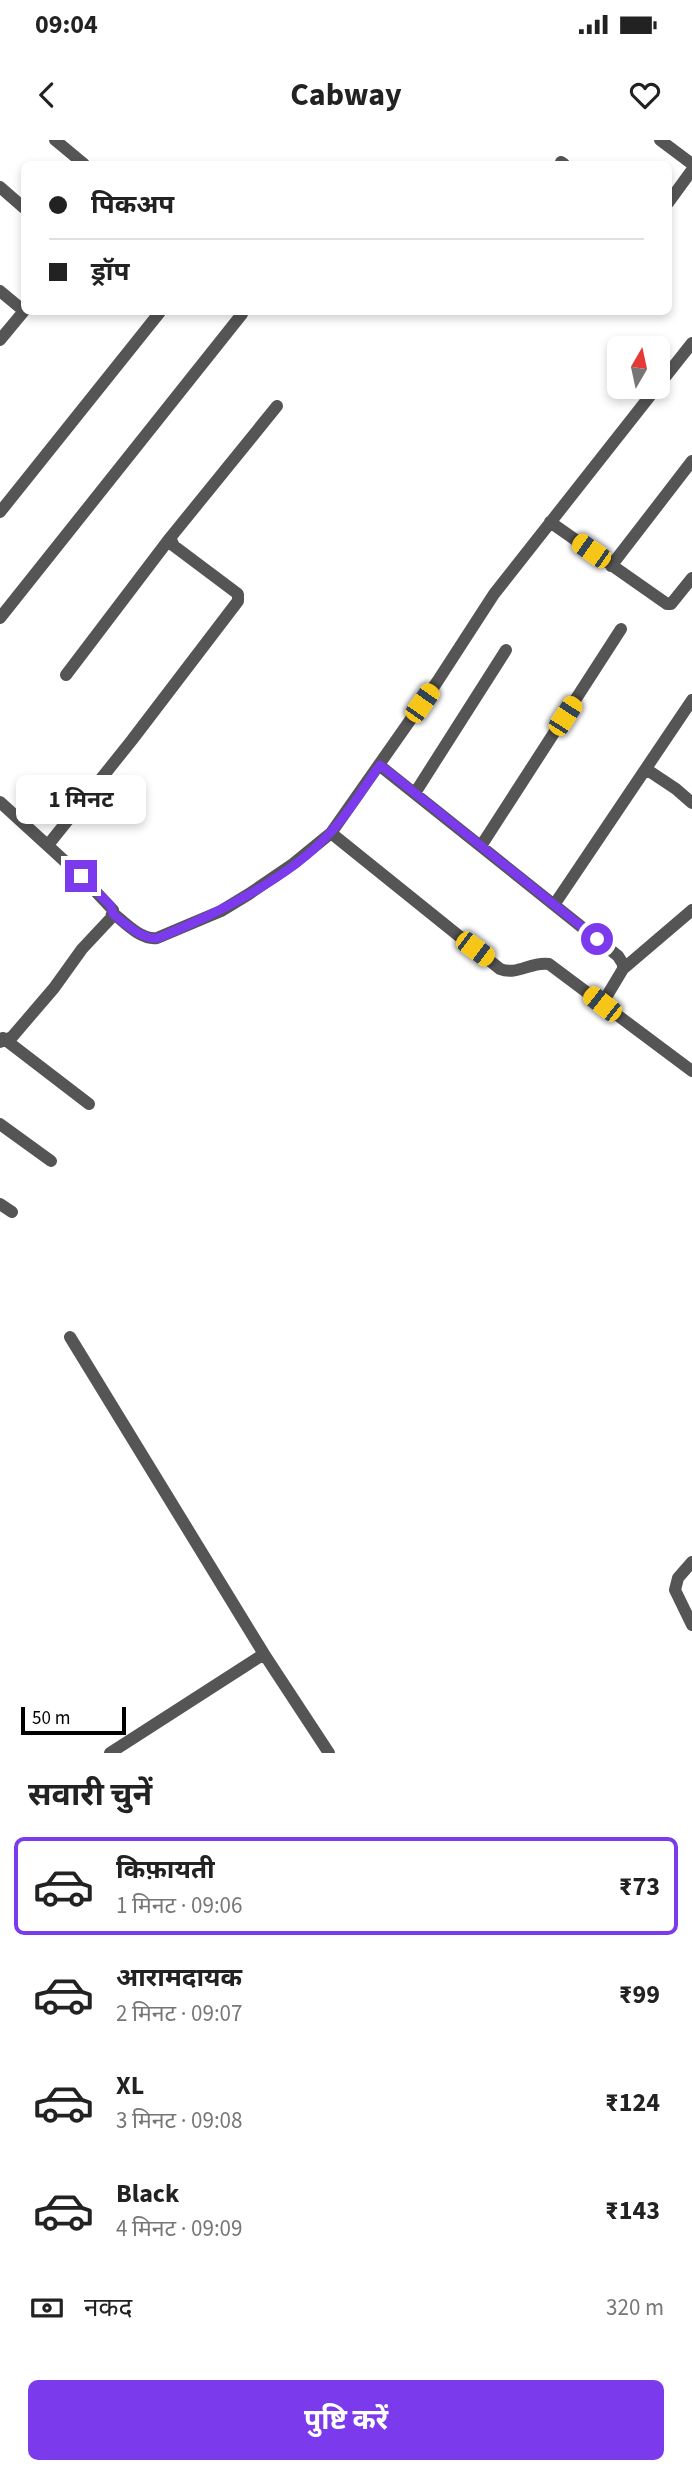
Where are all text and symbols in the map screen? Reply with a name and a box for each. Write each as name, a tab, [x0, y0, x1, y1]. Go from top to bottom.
text: 09:04	[35, 6, 98, 43]
text: Cabway	[290, 72, 402, 118]
icon: back	[28, 76, 66, 114]
icon: heart	[626, 76, 664, 114]
text: पिकअप	[91, 186, 174, 223]
text: ड्रॉप	[91, 253, 129, 290]
north arrow	[607, 336, 670, 399]
map controls	[607, 336, 670, 399]
car	[568, 530, 615, 572]
car	[402, 680, 443, 726]
car	[545, 693, 586, 739]
callout: 1 मिनट	[16, 774, 146, 824]
text: 1 मिनट	[48, 783, 114, 816]
route end	[65, 860, 97, 892]
route start	[581, 923, 613, 955]
car	[452, 928, 499, 970]
car	[579, 983, 626, 1025]
scale bar	[21, 1704, 126, 1736]
text: 50 m	[32, 1705, 70, 1732]
text: सवारी चुनें	[28, 1772, 152, 1818]
text: किफ़ायती	[116, 1851, 215, 1888]
icon: car	[32, 1855, 95, 1918]
text: ₹73	[619, 1868, 660, 1905]
text: 1 मिनट · 09:06	[116, 1889, 242, 1922]
text: आरामदायक	[116, 1959, 242, 1996]
icon: car	[32, 1963, 95, 2026]
text: ₹99	[619, 1976, 660, 2013]
text: 2 मिनट · 09:07	[116, 1997, 242, 2030]
text: XL	[116, 2067, 144, 2104]
icon: car	[32, 2071, 95, 2134]
text: ₹124	[605, 2084, 660, 2121]
text: 3 मिनट · 09:08	[116, 2104, 242, 2137]
text: Black	[116, 2175, 179, 2212]
icon: car	[32, 2179, 95, 2242]
text: ₹143	[605, 2192, 660, 2229]
text: 4 मिनट · 09:09	[116, 2212, 242, 2245]
icon: cash	[28, 2289, 66, 2327]
text: नकद	[84, 2289, 132, 2326]
text: 320 m	[606, 2291, 664, 2324]
button: पुष्टि करें	[28, 2380, 664, 2460]

